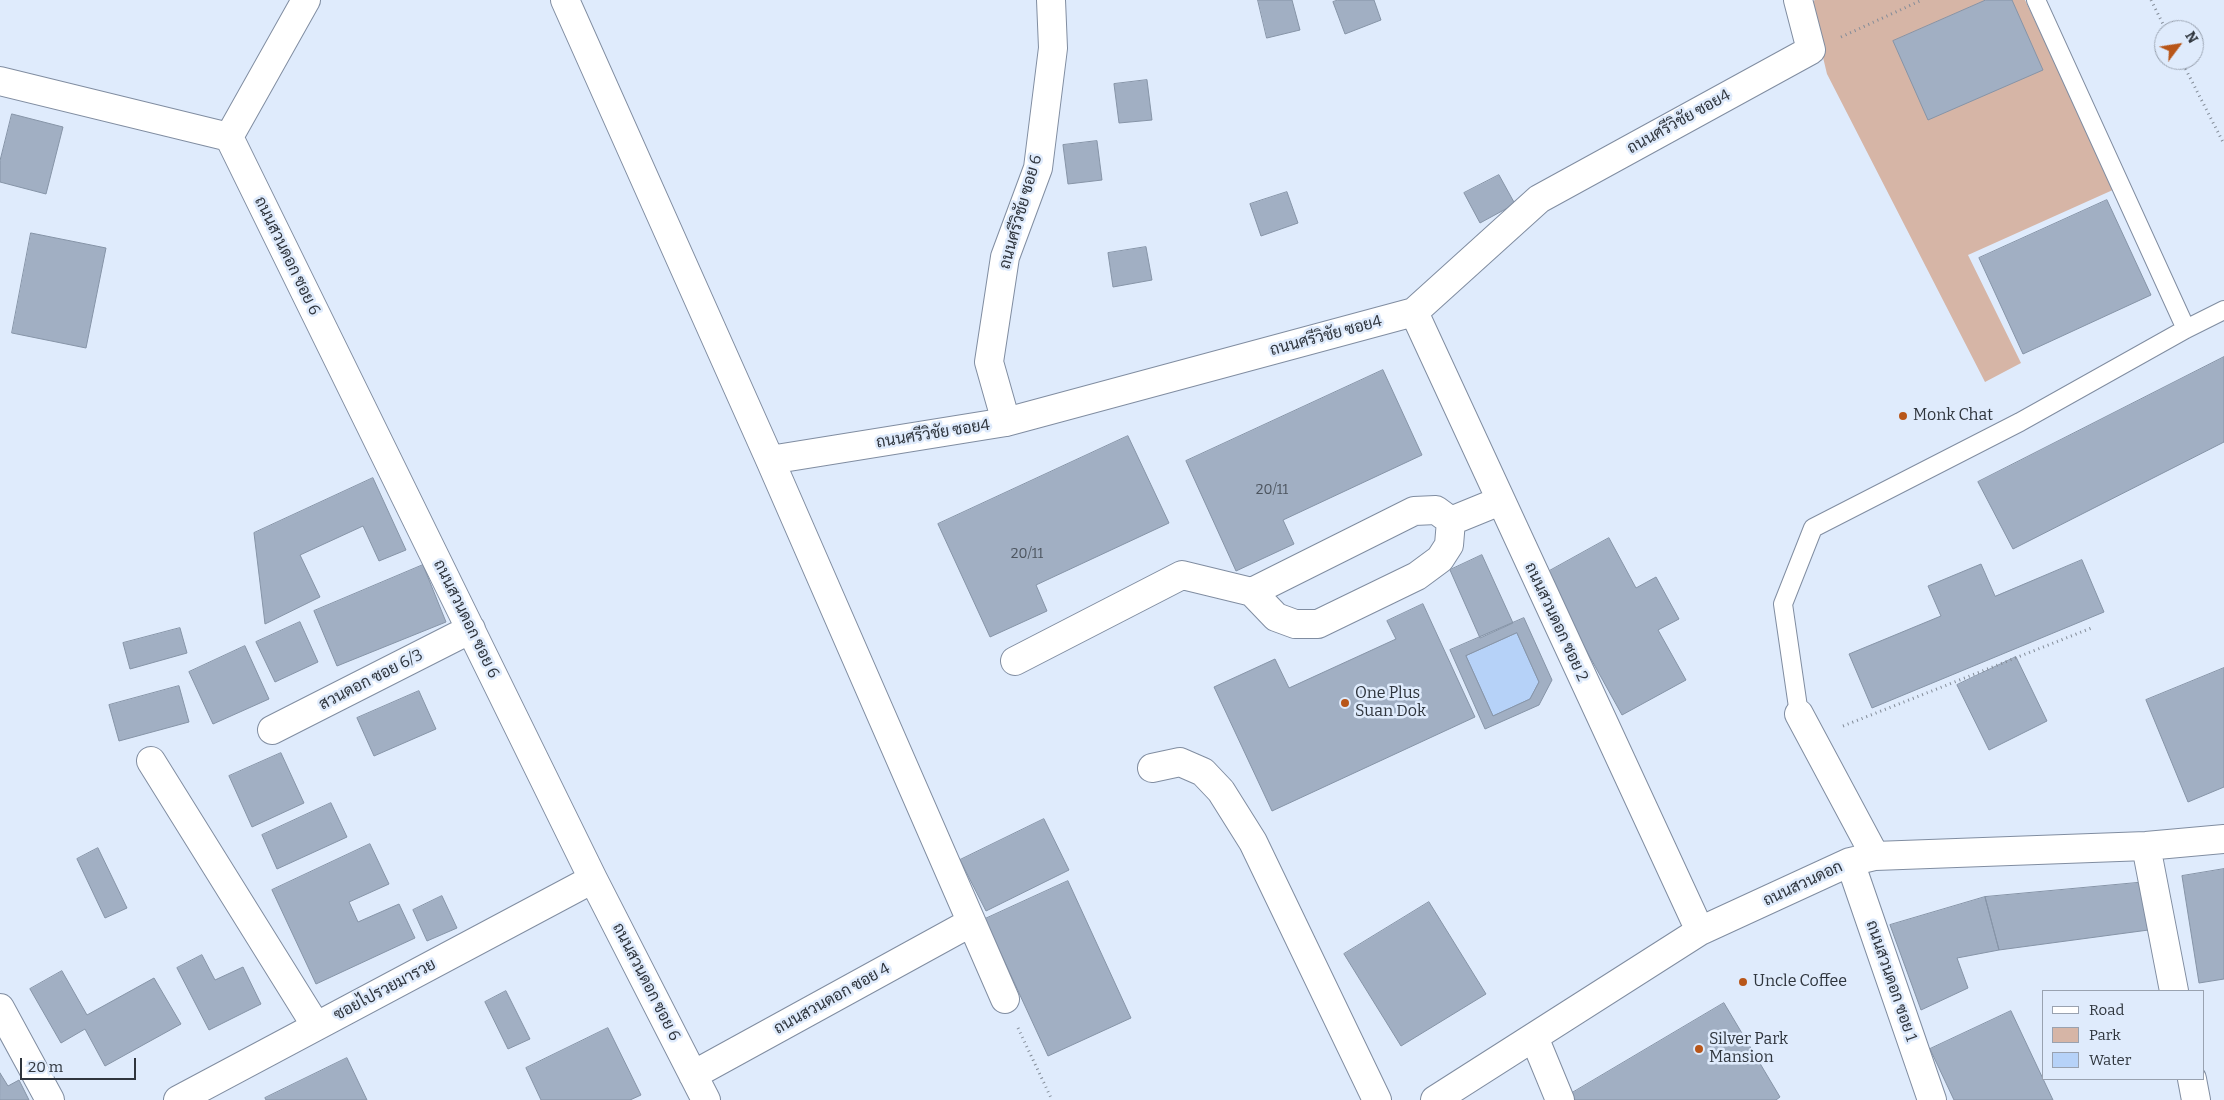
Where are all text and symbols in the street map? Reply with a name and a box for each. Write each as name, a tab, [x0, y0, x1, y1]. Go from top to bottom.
north arrow	[2154, 20, 2204, 70]
text: N	[2181, 29, 2201, 47]
street label: ถนนศรีวิชัย ซอย4	[1624, 86, 1734, 158]
street label: ถนนศรีวิชัย ซอย 6	[995, 153, 1047, 271]
street label: ถนนสวนดอก ซอย 6	[250, 194, 324, 318]
street label: ถนนศรีวิชัย ซอย4	[1268, 312, 1384, 360]
place label: Monk Chat	[1913, 406, 1993, 426]
marker: Monk Chat	[1897, 410, 1909, 422]
street label: ถนนศรีวิชัย ซอย4	[875, 416, 991, 452]
house number: 20/11	[1256, 482, 1288, 498]
house number: 20/11	[1011, 546, 1043, 562]
street label: ถนนสวนดอก ซอย 6	[429, 557, 503, 681]
street label: ถนนสวนดอก ซอย 2	[1520, 560, 1592, 684]
street label: สวนดอก ซอย 6/3	[316, 646, 426, 714]
place label: One Plus Suan Dok	[1355, 684, 1426, 722]
marker: One Plus Suan Dok	[1339, 697, 1351, 709]
street label: ถนนสวนดอก	[1760, 857, 1846, 911]
street label: ถนนสวนดอก ซอย 1	[1861, 918, 1921, 1044]
street label: ถนนสวนดอก ซอย 6	[608, 920, 684, 1044]
street label: ซอยไปรวยมารวย	[331, 955, 439, 1025]
street label: ถนนสวนดอก ซอย 4	[771, 959, 893, 1039]
place label: Uncle Coffee	[1753, 972, 1847, 992]
marker: Uncle Coffee	[1737, 976, 1749, 988]
legend	[2042, 990, 2204, 1080]
text: Road	[2089, 1001, 2124, 1019]
text: Park	[2089, 1026, 2121, 1044]
place label: Silver Park Mansion	[1709, 1030, 1788, 1068]
marker: Silver Park Mansion	[1693, 1043, 1705, 1055]
scale bar	[22, 1048, 139, 1080]
text: Water	[2089, 1051, 2131, 1069]
text: 20 m	[28, 1058, 63, 1076]

